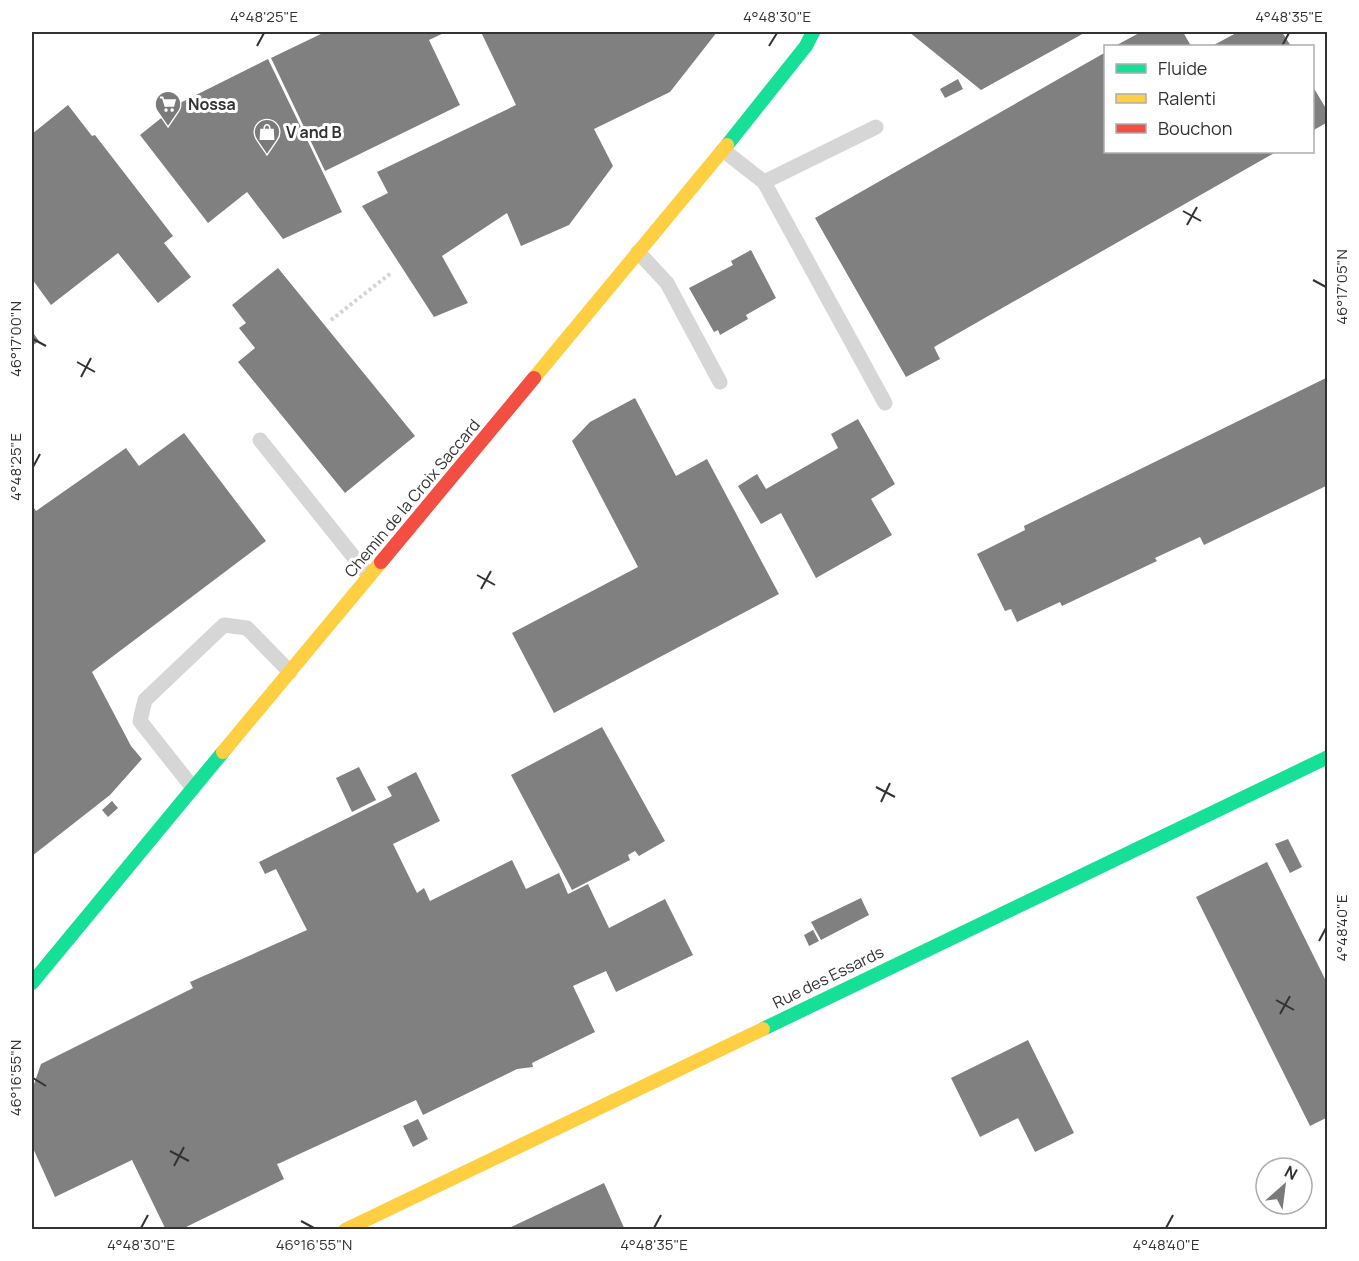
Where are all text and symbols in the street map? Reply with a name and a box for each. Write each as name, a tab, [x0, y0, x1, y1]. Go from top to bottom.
text: 4°48'25"E	[230, 6, 298, 27]
text: 4°48'30"E	[743, 6, 811, 27]
text: 4°48'35"E	[1255, 6, 1323, 27]
legend	[1104, 45, 1314, 153]
text: Fluide	[1158, 56, 1207, 80]
text: Ralenti	[1158, 86, 1216, 110]
supermarket icon: Nossa	[153, 89, 183, 127]
place label: Nossa	[188, 93, 236, 115]
text: Bouchon	[1158, 116, 1232, 140]
shop icon: V and B	[252, 117, 282, 155]
place label: V and B	[286, 121, 342, 143]
text: 46°17'05"N	[1331, 249, 1352, 325]
text: 46°17'00"N	[5, 301, 26, 377]
street label: Chemin de la Croix Saccard	[339, 414, 485, 582]
text: 4°48'25"E	[5, 433, 26, 501]
text: 4°48'40"E	[1331, 895, 1352, 961]
street label: Rue des Essards	[769, 941, 887, 1013]
text: 46°16'55"N	[5, 1040, 26, 1116]
north arrow	[1254, 1156, 1314, 1216]
text: N	[1281, 1160, 1301, 1185]
text: 4°48'30"E	[107, 1234, 175, 1255]
text: 46°16'55"N	[276, 1234, 352, 1255]
text: 4°48'35"E	[620, 1234, 688, 1255]
text: 4°48'40"E	[1133, 1234, 1199, 1255]

